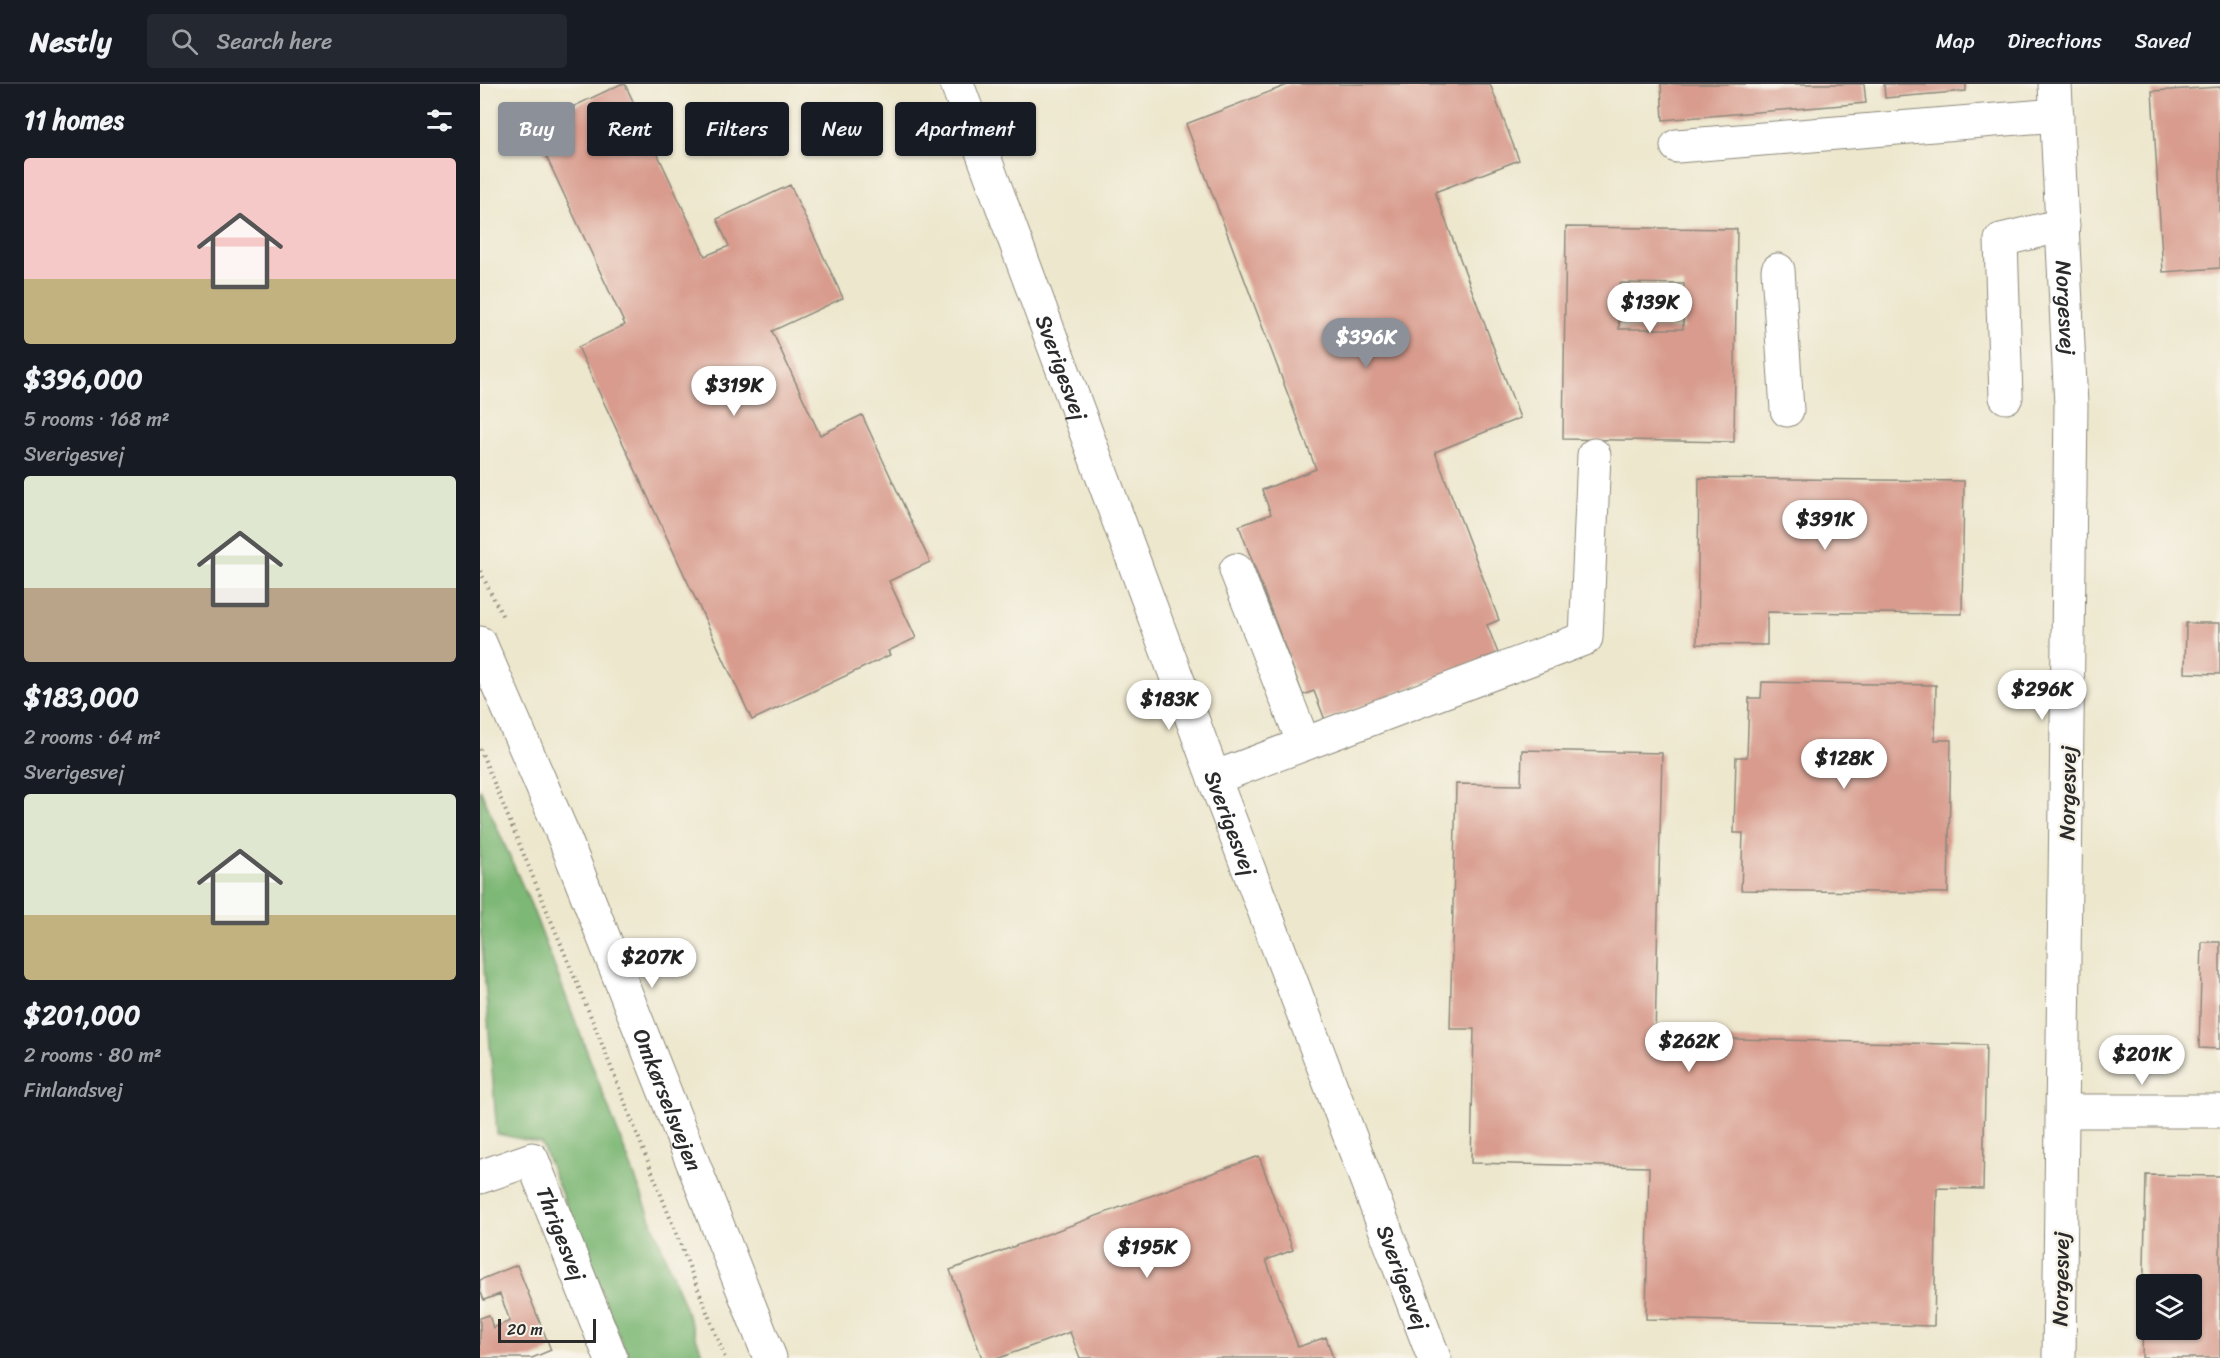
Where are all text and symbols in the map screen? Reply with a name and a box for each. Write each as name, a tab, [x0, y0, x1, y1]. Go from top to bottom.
search box	[147, 14, 567, 68]
text: Nestly	[30, 17, 111, 66]
text: Search here	[216, 22, 332, 61]
text: Map	[1936, 22, 1974, 60]
text: Directions	[2007, 22, 2102, 60]
text: Saved	[2135, 22, 2190, 60]
icon: search	[168, 25, 201, 58]
text: 11 homes	[24, 97, 124, 143]
chip: Buy	[498, 102, 575, 156]
chip: Rent	[587, 102, 673, 156]
chip: Filters	[685, 102, 789, 156]
chip: New	[801, 102, 883, 156]
chip: Apartment	[895, 102, 1036, 156]
icon: filters	[423, 104, 456, 137]
icon: home	[186, 197, 294, 305]
street label: Norgesvej	[2044, 259, 2088, 357]
pin: $139K	[1608, 283, 1692, 334]
text: $139K	[1621, 285, 1679, 320]
street label: Sverigesvej	[1024, 309, 1099, 427]
pin: $396K	[1324, 318, 1408, 369]
text: $396K	[1336, 320, 1396, 355]
text: $396,000	[24, 356, 143, 402]
pin: $319K	[692, 366, 776, 417]
text: $319K	[705, 368, 763, 403]
text: 5 rooms · 168 m²	[24, 402, 170, 437]
text: Sverigesvej	[24, 437, 124, 472]
pin: $391K	[1783, 500, 1867, 551]
text: $391K	[1796, 502, 1854, 537]
icon: home	[186, 515, 294, 623]
pin: $296K	[2000, 670, 2084, 721]
text: $296K	[2012, 672, 2072, 707]
text: $183,000	[24, 674, 139, 720]
pin: $183K	[1127, 680, 1211, 731]
text: $183K	[1140, 682, 1198, 717]
text: 2 rooms · 64 m²	[24, 720, 161, 755]
pin: $128K	[1802, 739, 1886, 790]
text: $128K	[1815, 741, 1873, 776]
street label: Norgesvej	[2047, 744, 2088, 841]
text: Sverigesvej	[24, 755, 124, 790]
street label: Sverigesvej	[1193, 765, 1269, 883]
icon: home	[186, 833, 294, 941]
pin: $207K	[610, 938, 694, 989]
text: $207K	[621, 940, 683, 975]
text: $201,000	[24, 992, 140, 1038]
pin: $262K	[1647, 1022, 1731, 1073]
street label: Omkørselsvejen	[622, 1023, 713, 1177]
text: $262K	[1659, 1024, 1719, 1059]
pin: $201K	[2100, 1035, 2184, 1086]
text: $201K	[2113, 1037, 2171, 1072]
text: 2 rooms · 80 m²	[24, 1038, 162, 1073]
text: Finlandsvej	[24, 1073, 123, 1108]
street label: Thrigesvej	[525, 1180, 598, 1288]
street label: Sverigesvej	[1365, 1219, 1441, 1337]
pin: $195K	[1105, 1228, 1189, 1279]
text: $195K	[1118, 1230, 1176, 1265]
street label: Norgesvej	[2040, 1230, 2081, 1327]
map controls	[2136, 1274, 2202, 1340]
button: layers	[2136, 1274, 2202, 1340]
text: 20 m	[507, 1315, 543, 1344]
scale bar	[498, 1316, 596, 1344]

